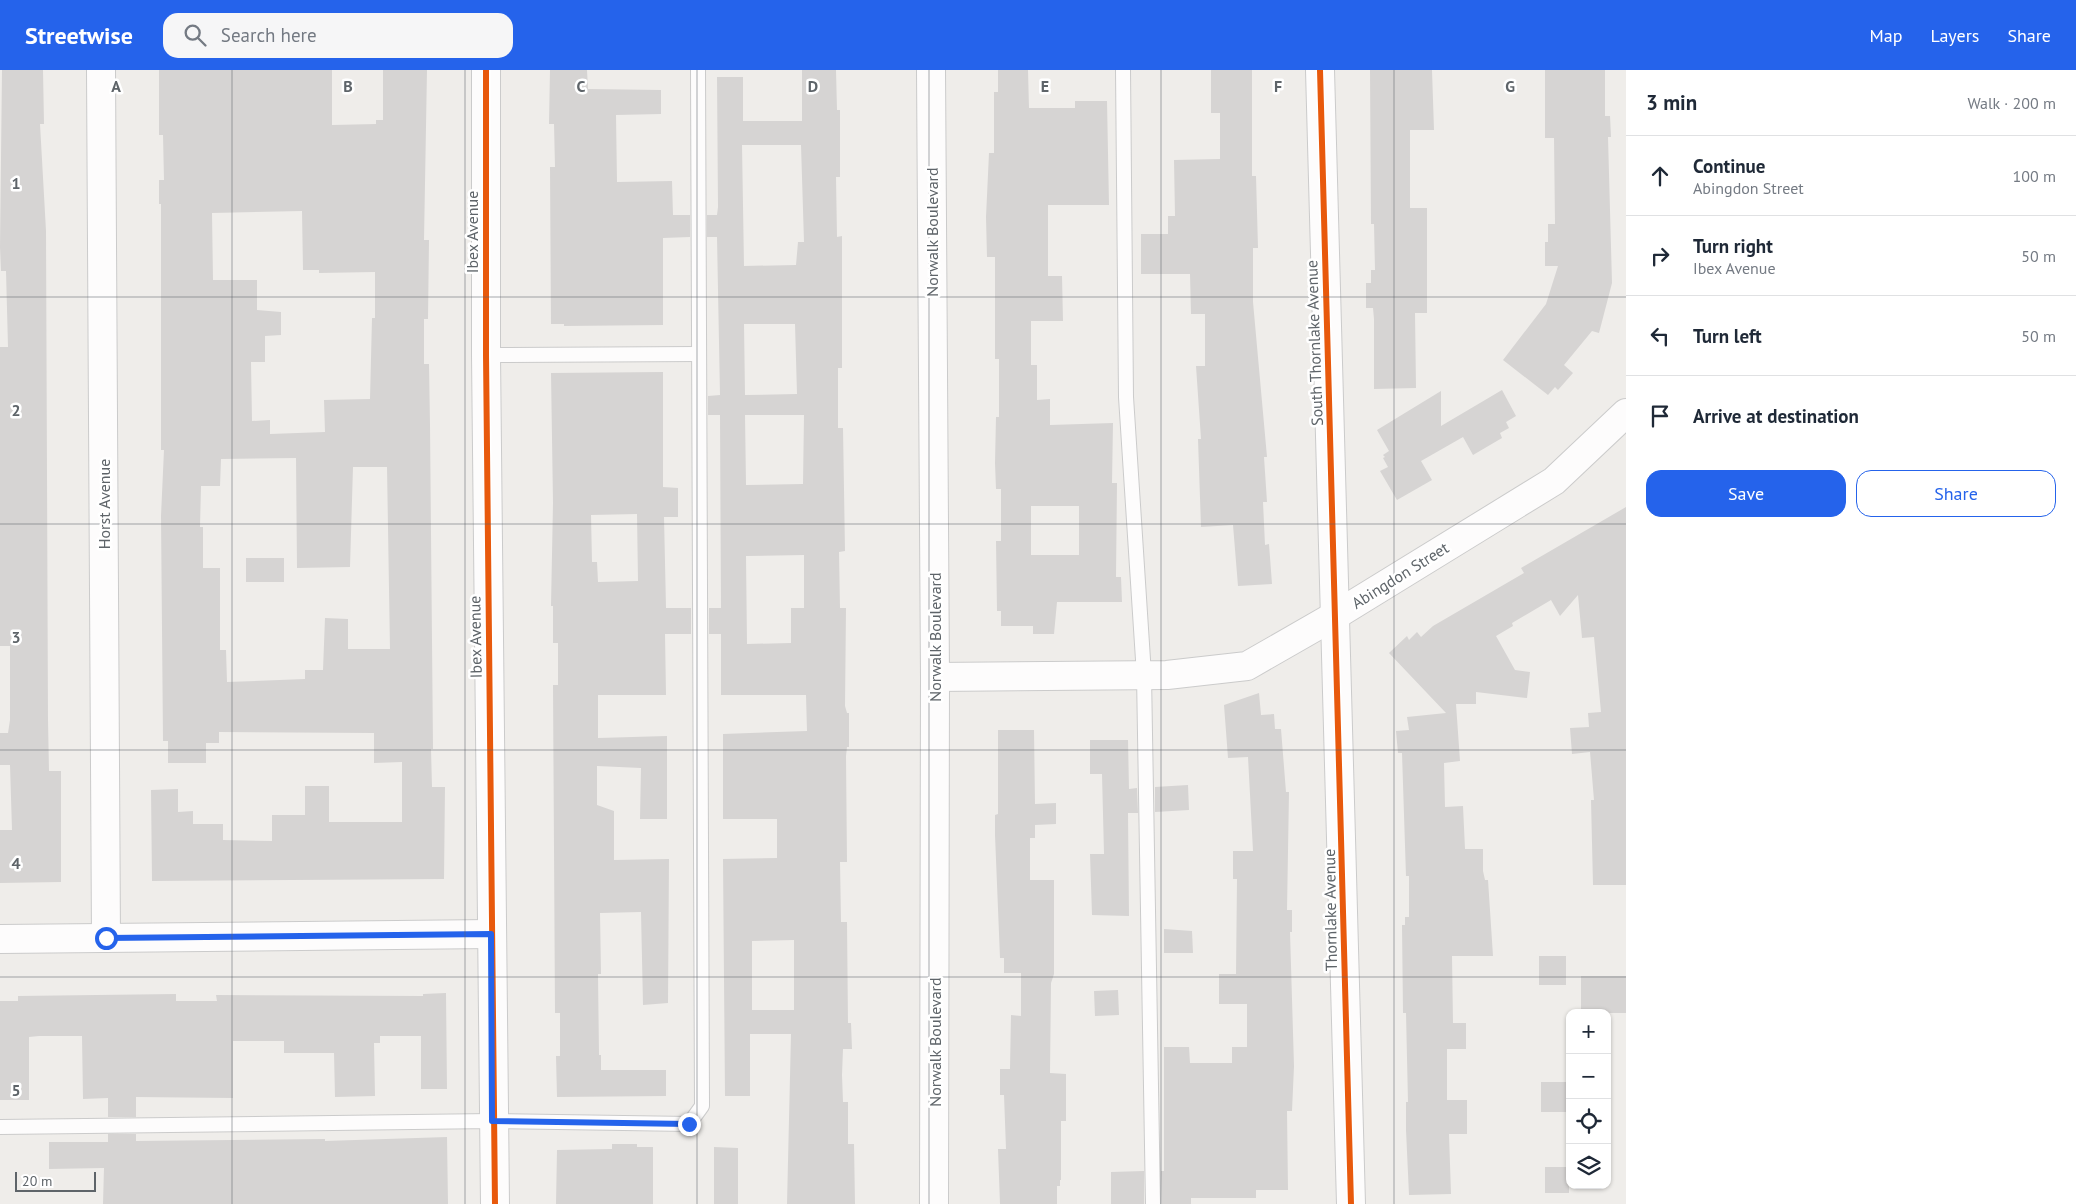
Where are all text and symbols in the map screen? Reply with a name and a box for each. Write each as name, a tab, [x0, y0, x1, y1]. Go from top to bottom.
search box	[163, 13, 513, 58]
text: Streetwise	[25, 20, 133, 51]
icon: search	[181, 21, 209, 49]
text: Search here	[221, 23, 317, 47]
text: Map	[1870, 24, 1902, 47]
text: Layers	[1930, 24, 1979, 47]
text: Share	[2007, 24, 2051, 47]
text: A	[111, 76, 121, 96]
text: B	[343, 76, 353, 96]
text: C	[577, 76, 586, 96]
text: D	[808, 76, 818, 96]
text: E	[1041, 76, 1049, 96]
text: F	[1274, 76, 1282, 96]
text: G	[1505, 76, 1515, 96]
text: 3 min	[1646, 89, 1697, 116]
text: Walk · 200 m	[1967, 93, 2056, 113]
text: Continue	[1693, 154, 1765, 178]
icon: ahead	[1646, 162, 1674, 190]
text: 100 m	[2013, 166, 2056, 186]
street label: Norwalk Boulevard	[922, 167, 942, 297]
text: 1	[11, 173, 21, 193]
text: Abingdon Street	[1693, 178, 1804, 198]
street label: Ibex Avenue	[462, 191, 482, 273]
text: Turn right	[1693, 234, 1773, 258]
icon: right	[1646, 242, 1674, 270]
text: 50 m	[2021, 246, 2056, 266]
text: Ibex Avenue	[1693, 258, 1776, 278]
street label: South Thornlake Avenue	[1301, 260, 1327, 426]
icon: left	[1646, 322, 1674, 350]
text: Turn left	[1693, 324, 1762, 348]
text: 50 m	[2021, 326, 2056, 346]
text: 2	[11, 400, 21, 420]
icon: arrive	[1646, 402, 1674, 430]
text: Arrive at destination	[1693, 404, 1859, 428]
street label: Horst Avenue	[94, 459, 114, 549]
button: Save	[1646, 470, 1846, 517]
button: Share	[1856, 470, 2056, 517]
street label: Abingdon Street	[1348, 537, 1453, 613]
street label: Norwalk Boulevard	[925, 572, 945, 702]
street label: Ibex Avenue	[464, 596, 486, 678]
text: 3	[11, 627, 21, 647]
street label: Thornlake Avenue	[1319, 849, 1341, 971]
text: 4	[11, 853, 21, 873]
route start	[95, 927, 118, 950]
street label: Norwalk Boulevard	[925, 977, 945, 1107]
map controls	[1566, 1009, 1611, 1189]
button: +	[1566, 1009, 1611, 1054]
button: −	[1566, 1054, 1611, 1099]
text: 5	[11, 1080, 21, 1100]
button: locate	[1566, 1099, 1611, 1144]
route end	[678, 1113, 701, 1136]
button: layers	[1566, 1144, 1611, 1189]
scale bar	[15, 1169, 96, 1192]
text: 20 m	[22, 1172, 52, 1190]

